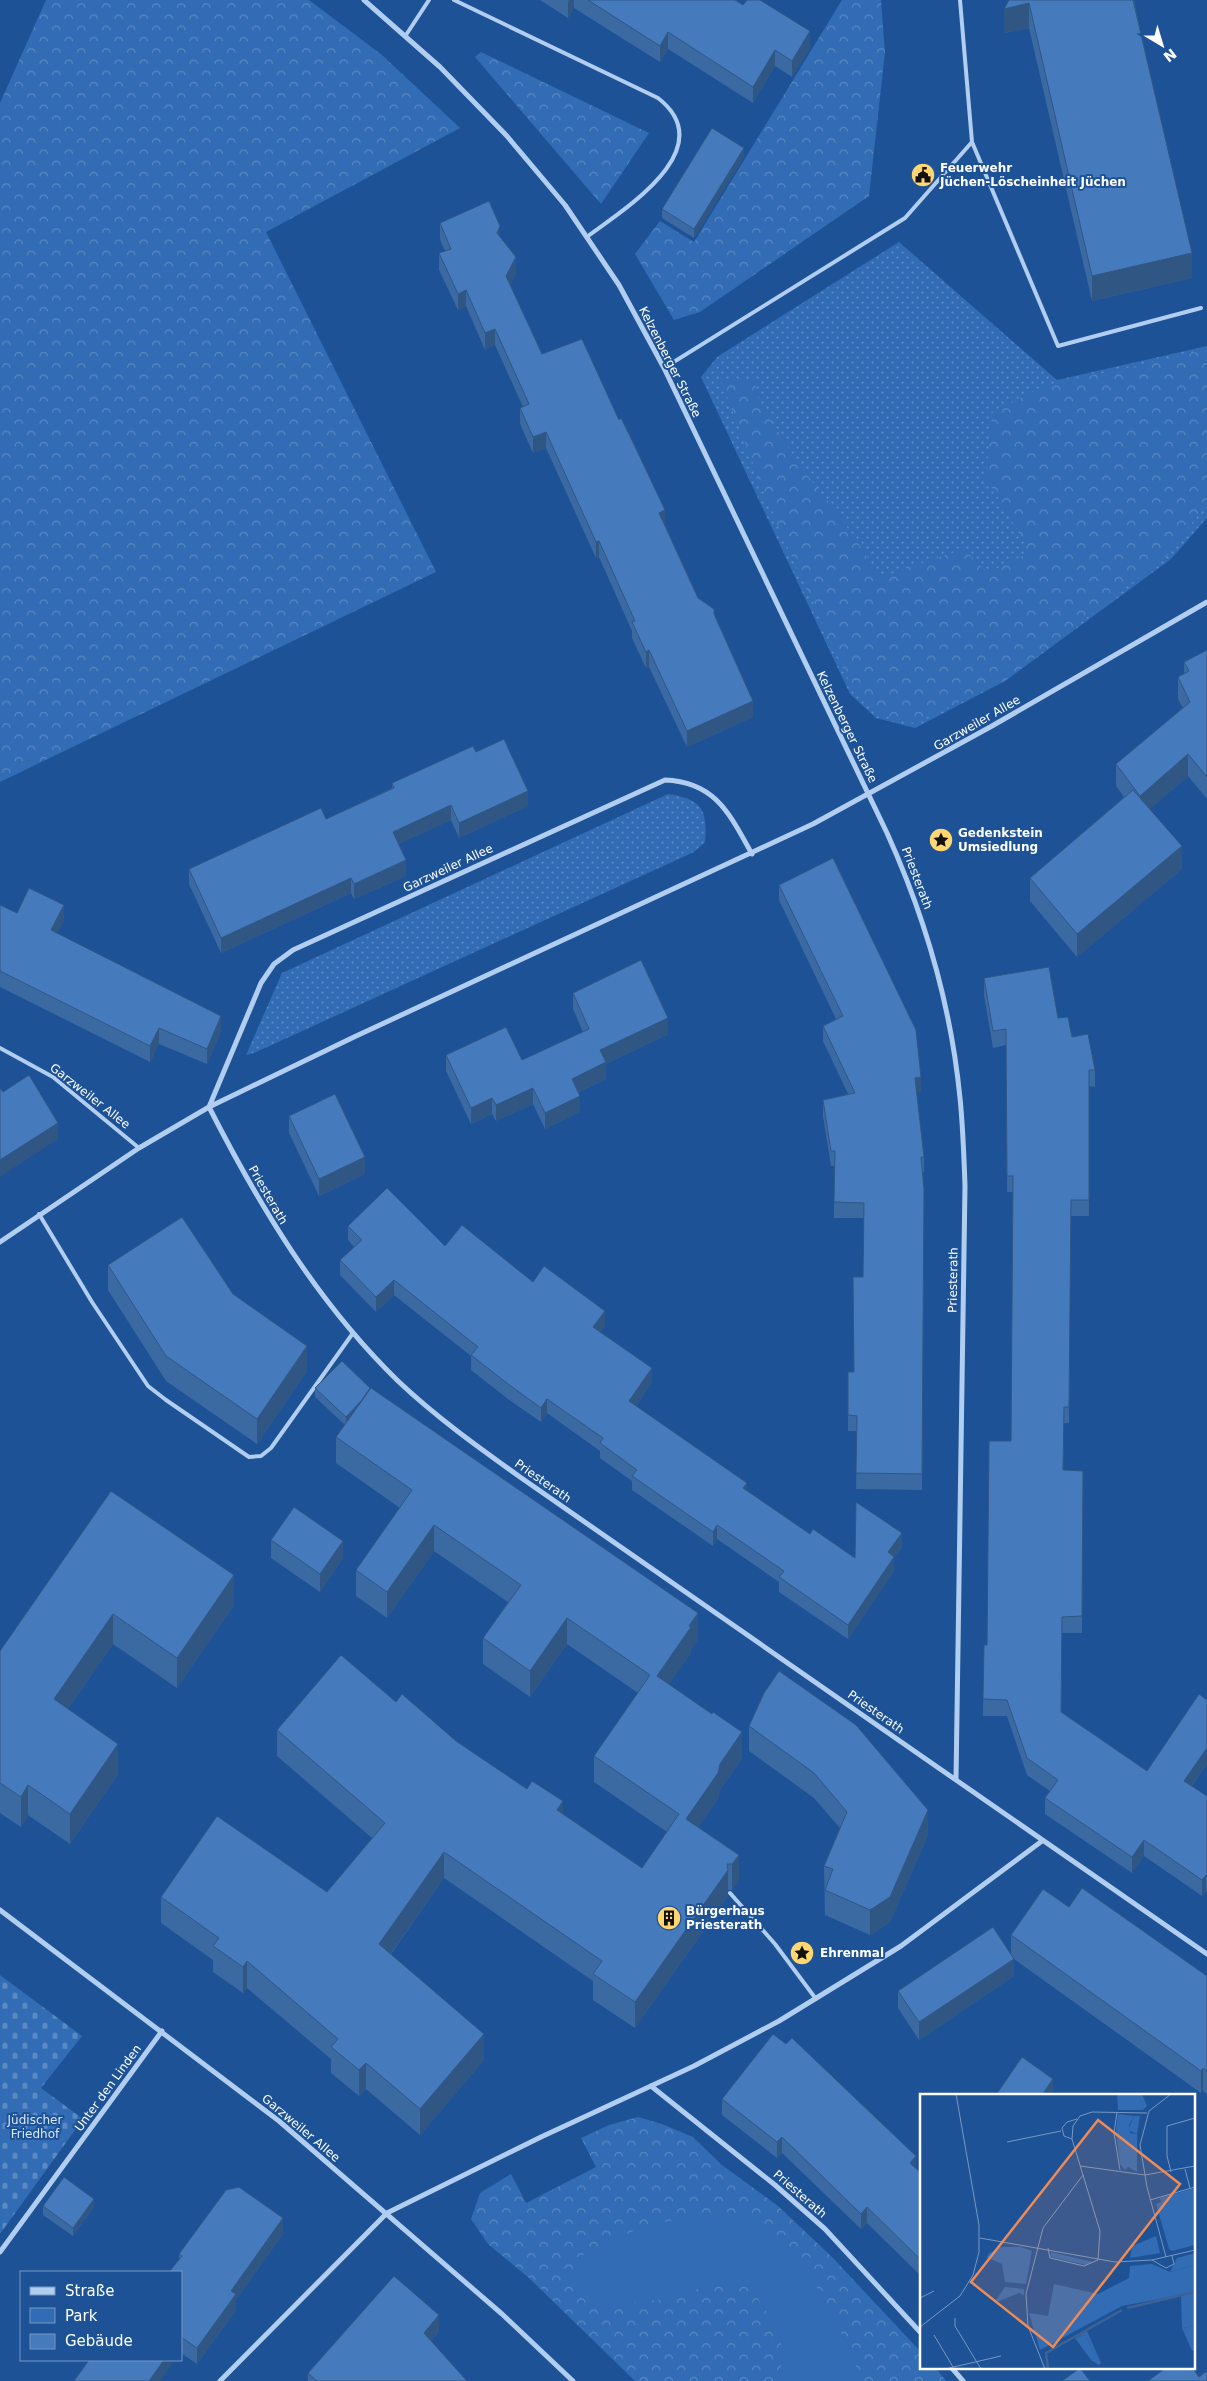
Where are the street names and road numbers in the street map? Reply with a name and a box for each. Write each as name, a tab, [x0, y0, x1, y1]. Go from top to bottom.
street label: Kelzenberger Straße	[636, 304, 704, 420]
street label: Kelzenberger Straße	[814, 669, 880, 785]
street label: Garzweiler Allee	[931, 693, 1023, 753]
street label: Garzweiler Allee	[401, 841, 495, 895]
street label: Priesterath	[899, 845, 935, 911]
street label: Garzweiler Allee	[47, 1060, 133, 1132]
street label: Priesterath	[246, 1163, 290, 1227]
street label: Priesterath	[945, 1247, 961, 1313]
street label: Priesterath	[512, 1456, 574, 1506]
street label: Priesterath	[845, 1687, 907, 1737]
street label: Unter den Linden	[72, 2042, 144, 2134]
street label: Garzweiler Allee	[259, 2091, 343, 2165]
street label: Priesterath	[771, 2167, 829, 2221]

